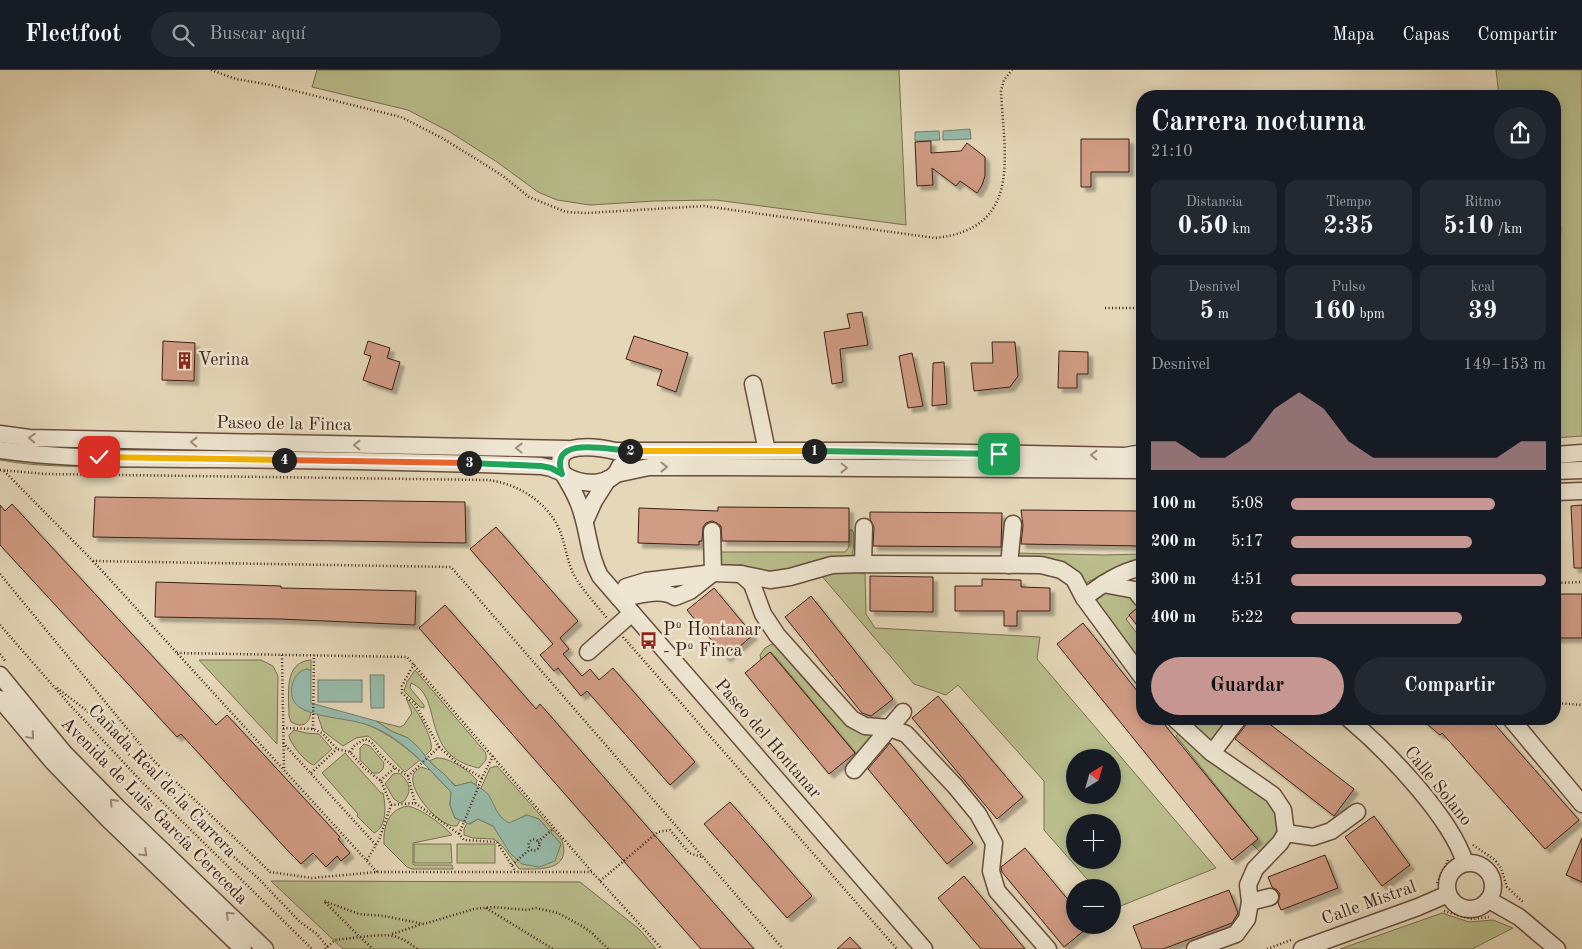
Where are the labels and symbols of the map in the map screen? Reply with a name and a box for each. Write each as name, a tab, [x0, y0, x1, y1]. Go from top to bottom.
building icon: Verina	[174, 350, 194, 370]
place label: Verina	[198, 351, 249, 369]
street label: Paseo de la Finca	[216, 414, 352, 434]
one-way arrow	[27, 432, 35, 443]
pin	[978, 433, 1020, 475]
pin	[78, 436, 120, 478]
one-way arrow	[190, 437, 198, 447]
pin: 2	[618, 438, 642, 464]
pin: 1	[802, 438, 826, 464]
one-way arrow	[352, 440, 360, 450]
one-way arrow	[515, 443, 523, 454]
pin: 4	[272, 448, 296, 472]
pin: 3	[456, 450, 482, 476]
one-way arrow	[1090, 450, 1098, 460]
one-way arrow	[661, 462, 669, 472]
one-way arrow	[841, 463, 849, 473]
place label: Pº Hontanar - Pº Finca	[663, 621, 762, 660]
bus stop icon: Pº Hontanar - Pº Finca	[639, 630, 659, 650]
street label: Paseo del Hontanar	[711, 676, 825, 803]
street label: Cañada Real de la Carrera	[84, 701, 240, 861]
street label: Avenida de Luis García Cereceda	[57, 714, 251, 908]
one-way arrow	[26, 731, 35, 740]
street label: Calle Solano	[1401, 743, 1475, 829]
north arrow	[1066, 749, 1121, 804]
one-way arrow	[109, 799, 118, 808]
one-way arrow	[138, 847, 147, 856]
street label: Calle Mistral	[1319, 878, 1419, 928]
one-way arrow	[226, 912, 235, 921]

